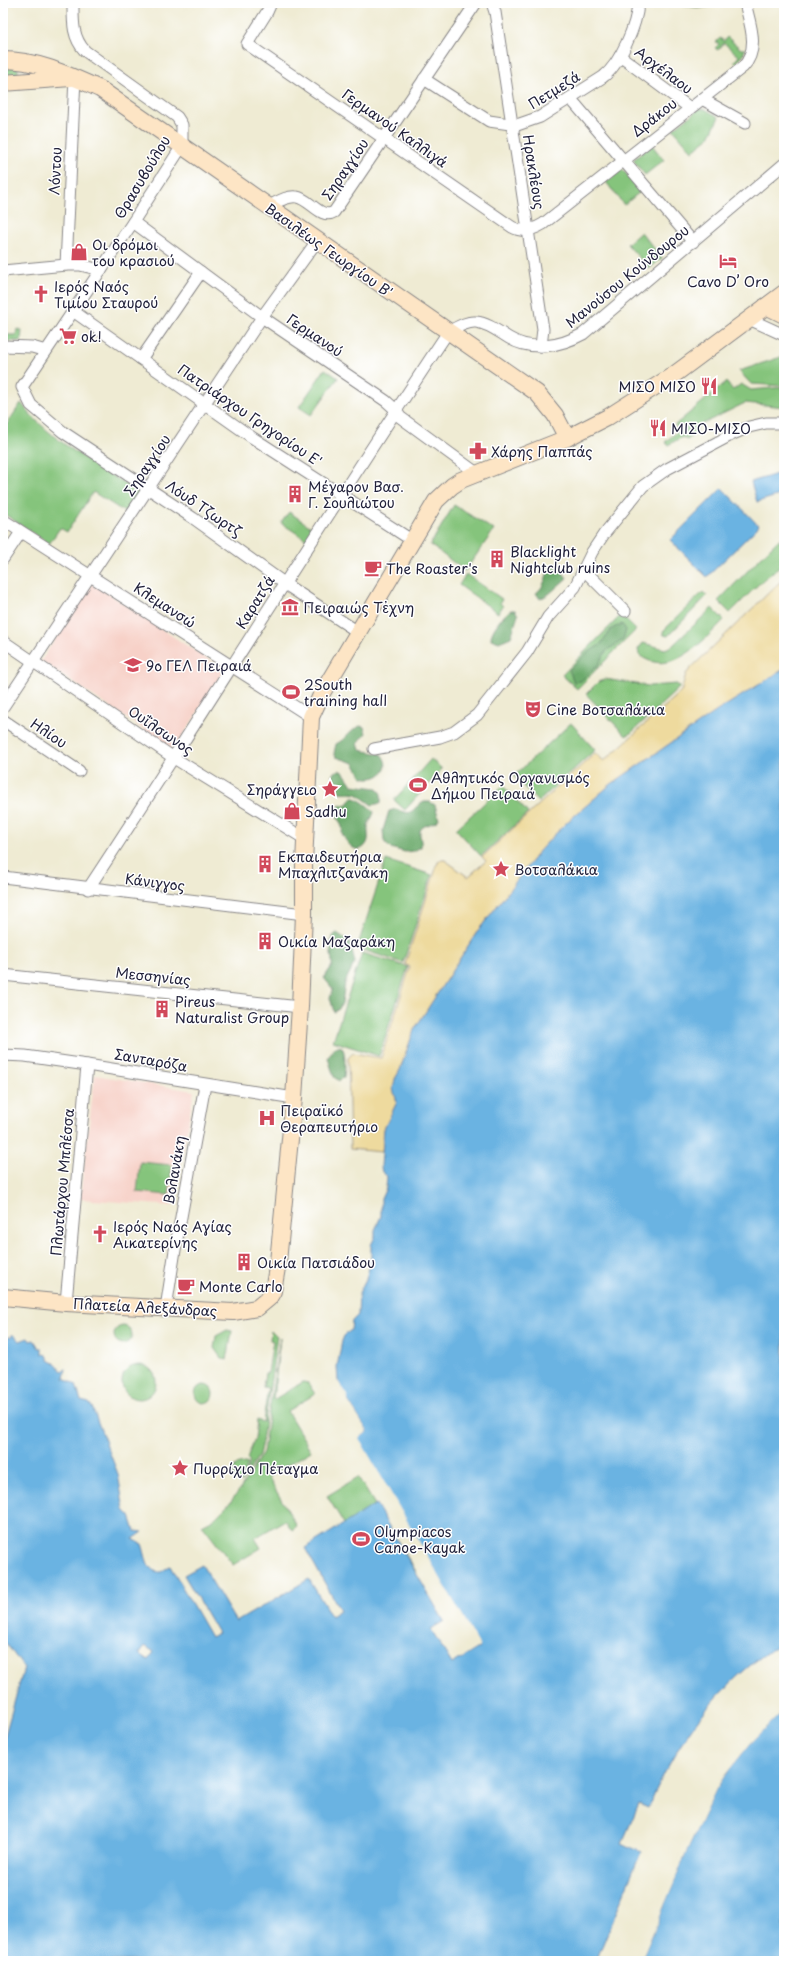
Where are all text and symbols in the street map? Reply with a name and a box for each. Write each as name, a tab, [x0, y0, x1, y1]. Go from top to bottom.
street label: Αρχέλαου	[630, 41, 698, 99]
street label: Πετμεζά	[524, 66, 584, 114]
street label: Γερμανού Καλλιγά	[338, 84, 452, 172]
street label: Δράκου	[627, 93, 681, 141]
street label: Θρασυβούλου	[109, 131, 175, 223]
street label: Ηρακλέους	[518, 133, 550, 211]
street label: Σηραγγίου	[317, 134, 373, 204]
street label: Λόντου	[43, 146, 67, 196]
street label: Βασιλέως Γεωργίου Β'	[261, 198, 397, 302]
street label: Μανούσου Κούνδουρου	[561, 219, 693, 333]
place label: Οι δρόμοι του κρασιού	[92, 234, 175, 271]
shop icon: Οι δρόμοι του κρασιού	[69, 242, 89, 262]
hotel icon: Cavo D’ Oro	[718, 251, 738, 271]
place label: Cavo D’ Oro	[687, 271, 769, 292]
place label: Ιερός Ναός Τιμίου Σταυρού	[54, 276, 158, 313]
church icon: Ιερός Ναός Τιμίου Σταυρού	[31, 284, 51, 304]
street label: Γερμανού	[283, 308, 347, 362]
supermarket icon: ok!	[58, 326, 78, 346]
place label: ok!	[81, 326, 102, 347]
street label: Πατριάρχου Γρηγορίου Ε'	[174, 359, 326, 471]
place label: ΜΙΣΟ ΜΙΣΟ	[618, 376, 696, 397]
restaurant icon: ΜΙΣΟ ΜΙΣΟ	[699, 376, 719, 396]
restaurant icon: ΜΙΣΟ-ΜΙΣΟ	[648, 418, 668, 438]
place label: ΜΙΣΟ-ΜΙΣΟ	[671, 418, 751, 439]
street label: Σηραγγίου	[119, 430, 175, 500]
pharmacy icon: Χάρης Παππάς	[468, 441, 488, 461]
place label: Χάρης Παππάς	[491, 441, 593, 462]
street label: Λόυδ Τζωρτζ	[162, 475, 246, 541]
place label: Μέγαρον Βασ. Γ. Σουλιώτου	[308, 476, 404, 513]
building icon: Μέγαρον Βασ. Γ. Σουλιώτου	[285, 484, 305, 504]
place label: Blacklight Nightclub ruins	[510, 541, 610, 578]
building icon: Blacklight Nightclub ruins	[487, 549, 507, 569]
cafe icon: The Roaster's	[363, 558, 383, 578]
place label: The Roaster's	[386, 558, 478, 579]
street label: Καρατζά	[230, 571, 280, 633]
street label: Κλεμανσώ	[130, 577, 200, 633]
museum icon: Πειραιώς Τἐχνη	[280, 597, 300, 617]
place label: Πειραιώς Τἐχνη	[303, 597, 414, 618]
school or university icon: 9ο ΓΕΛ Πειραιά	[123, 655, 143, 675]
place label: 9ο ΓΕΛ Πειραιά	[146, 655, 252, 676]
place label: 2South training hall	[304, 674, 387, 711]
sports icon: 2South training hall	[281, 682, 301, 702]
theatre icon: Cine Βοτσαλάκια	[523, 699, 543, 719]
place label: Cine Βοτσαλάκια	[546, 699, 665, 720]
street label: Ουΐλσωνος	[124, 700, 198, 760]
street label: Ηλίου	[26, 713, 72, 753]
place label: Αθλητικός Οργανισμός Δήμου Πειραιά	[431, 767, 590, 804]
sports icon: Αθλητικός Οργανισμός Δήμου Πειραιά	[408, 775, 428, 795]
place label: Σηράγγειο	[247, 779, 317, 800]
place icon: Σηράγγειο	[320, 779, 340, 799]
shop icon: Sadhu	[282, 801, 302, 821]
place label: Sadhu	[305, 801, 347, 822]
place label: Εκπαιδευτήρια Μπαχλιτζανάκη	[278, 846, 388, 883]
building icon: Εκπαιδευτήρια Μπαχλιτζανάκη	[255, 854, 275, 874]
place icon: Βοτσαλάκια	[491, 859, 511, 879]
place label: Βοτσαλάκια	[514, 859, 598, 880]
street label: Κάνιγγος	[124, 868, 186, 896]
building icon: Οικία Μαζαράκη	[255, 931, 275, 951]
place label: Οικία Μαζαράκη	[278, 931, 395, 952]
street label: Μεσσηνίας	[114, 962, 192, 990]
place label: Pireus Naturalist Group	[175, 991, 289, 1028]
building icon: Pireus Naturalist Group	[152, 999, 172, 1019]
street label: Σανταρόζα	[113, 1043, 189, 1077]
place label: Πειραϊκό Θεραπευτήριο	[280, 1100, 378, 1137]
street label: Πλωτάρχου Μπλέσσα	[45, 1107, 79, 1257]
hospital icon: Πειραϊκό Θεραπευτήριο	[257, 1108, 277, 1128]
street label: Βολανάκη	[158, 1134, 190, 1206]
place label: Ιερός Ναός Αγίας Αικατερίνης	[113, 1216, 232, 1253]
church icon: Ιερός Ναός Αγίας Αικατερίνης	[90, 1224, 110, 1244]
building icon: Οικία Πατσιάδου	[234, 1252, 254, 1272]
place label: Οικία Πατσιάδου	[257, 1252, 375, 1273]
cafe icon: Monte Carlo	[176, 1276, 196, 1296]
place label: Monte Carlo	[199, 1276, 283, 1297]
street label: Πλατεία Αλεξάνδρας	[72, 1293, 218, 1321]
place icon: Πυρρίχιο Πέταγμα	[170, 1458, 190, 1478]
place label: Πυρρίχιο Πέταγμα	[193, 1458, 318, 1479]
place label: Olympiacos Canoe-Kayak	[374, 1521, 466, 1558]
sports icon: Olympiacos Canoe-Kayak	[351, 1529, 371, 1549]

